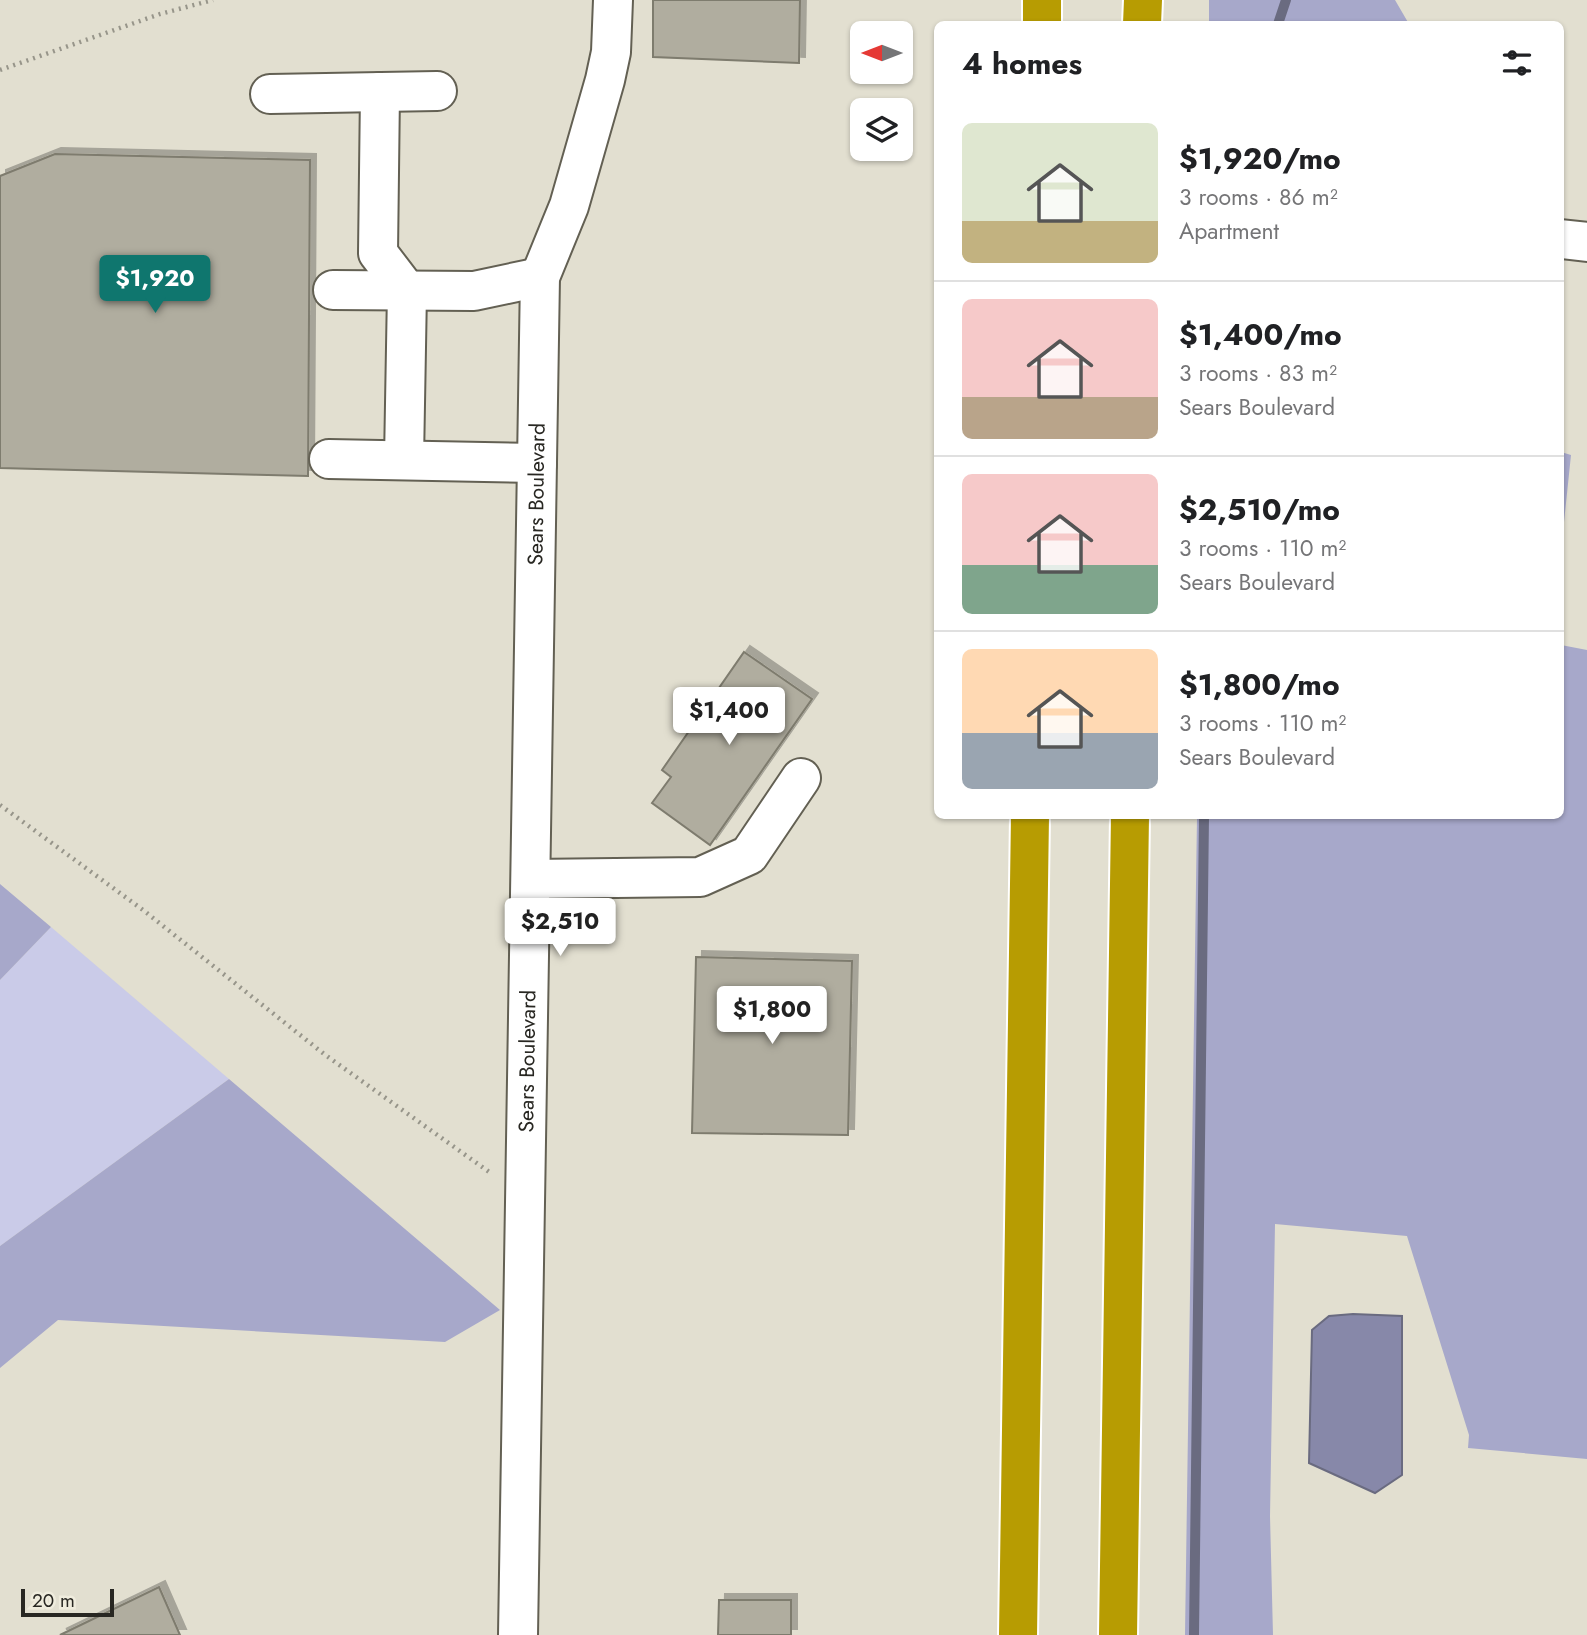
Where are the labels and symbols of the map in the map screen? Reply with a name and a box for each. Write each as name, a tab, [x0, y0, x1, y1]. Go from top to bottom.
north arrow	[850, 21, 914, 84]
pin: $1,920	[98, 256, 212, 315]
street label: Sears Boulevard	[520, 423, 553, 566]
pin: $1,400	[672, 688, 786, 747]
pin: $2,510	[503, 898, 617, 958]
pin: $1,800	[715, 986, 829, 1046]
street label: Sears Boulevard	[511, 990, 543, 1133]
scale bar	[21, 1586, 114, 1618]

